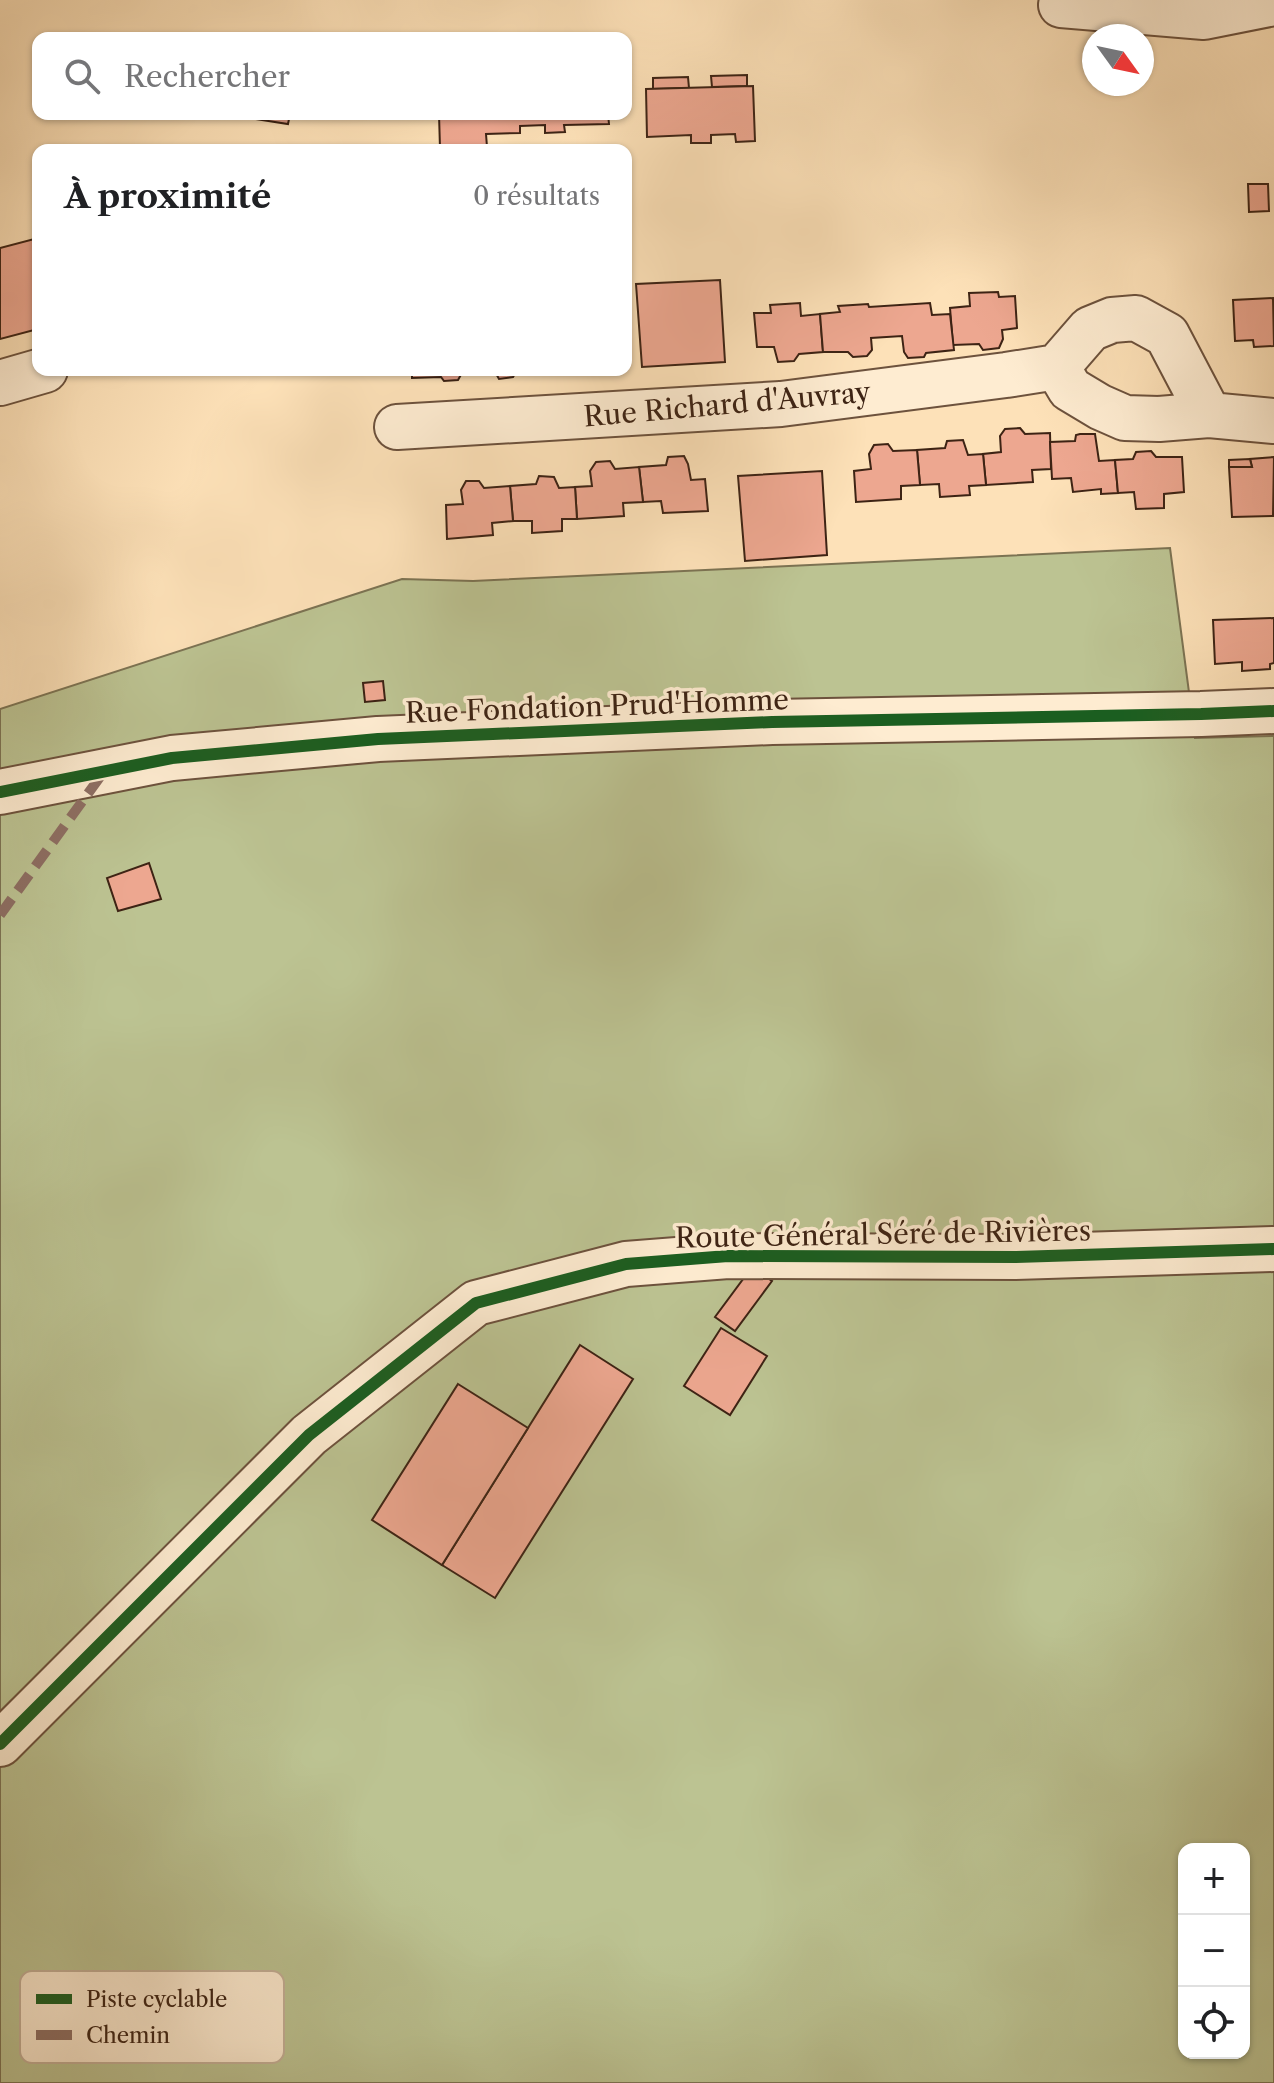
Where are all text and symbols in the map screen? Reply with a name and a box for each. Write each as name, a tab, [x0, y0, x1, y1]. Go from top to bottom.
north arrow	[1082, 24, 1154, 96]
search box	[32, 32, 632, 120]
icon: search	[60, 54, 104, 98]
text: Rechercher	[124, 58, 290, 95]
text: À proximité	[64, 175, 271, 217]
text: 0 résultats	[473, 180, 600, 212]
street label: Rue Richard d'Auvray	[582, 374, 872, 433]
street label: Rue Fondation Prud'Homme	[405, 682, 789, 730]
street label: Route Général Séré de Rivières	[675, 1213, 1091, 1255]
map controls	[1178, 1843, 1250, 2059]
button: +	[1178, 1843, 1250, 1915]
button: −	[1178, 1915, 1250, 1987]
legend	[20, 1971, 284, 2063]
text: Piste cyclable	[86, 1986, 227, 2013]
button: locate	[1178, 1987, 1250, 2059]
text: Chemin	[86, 2022, 170, 2049]

